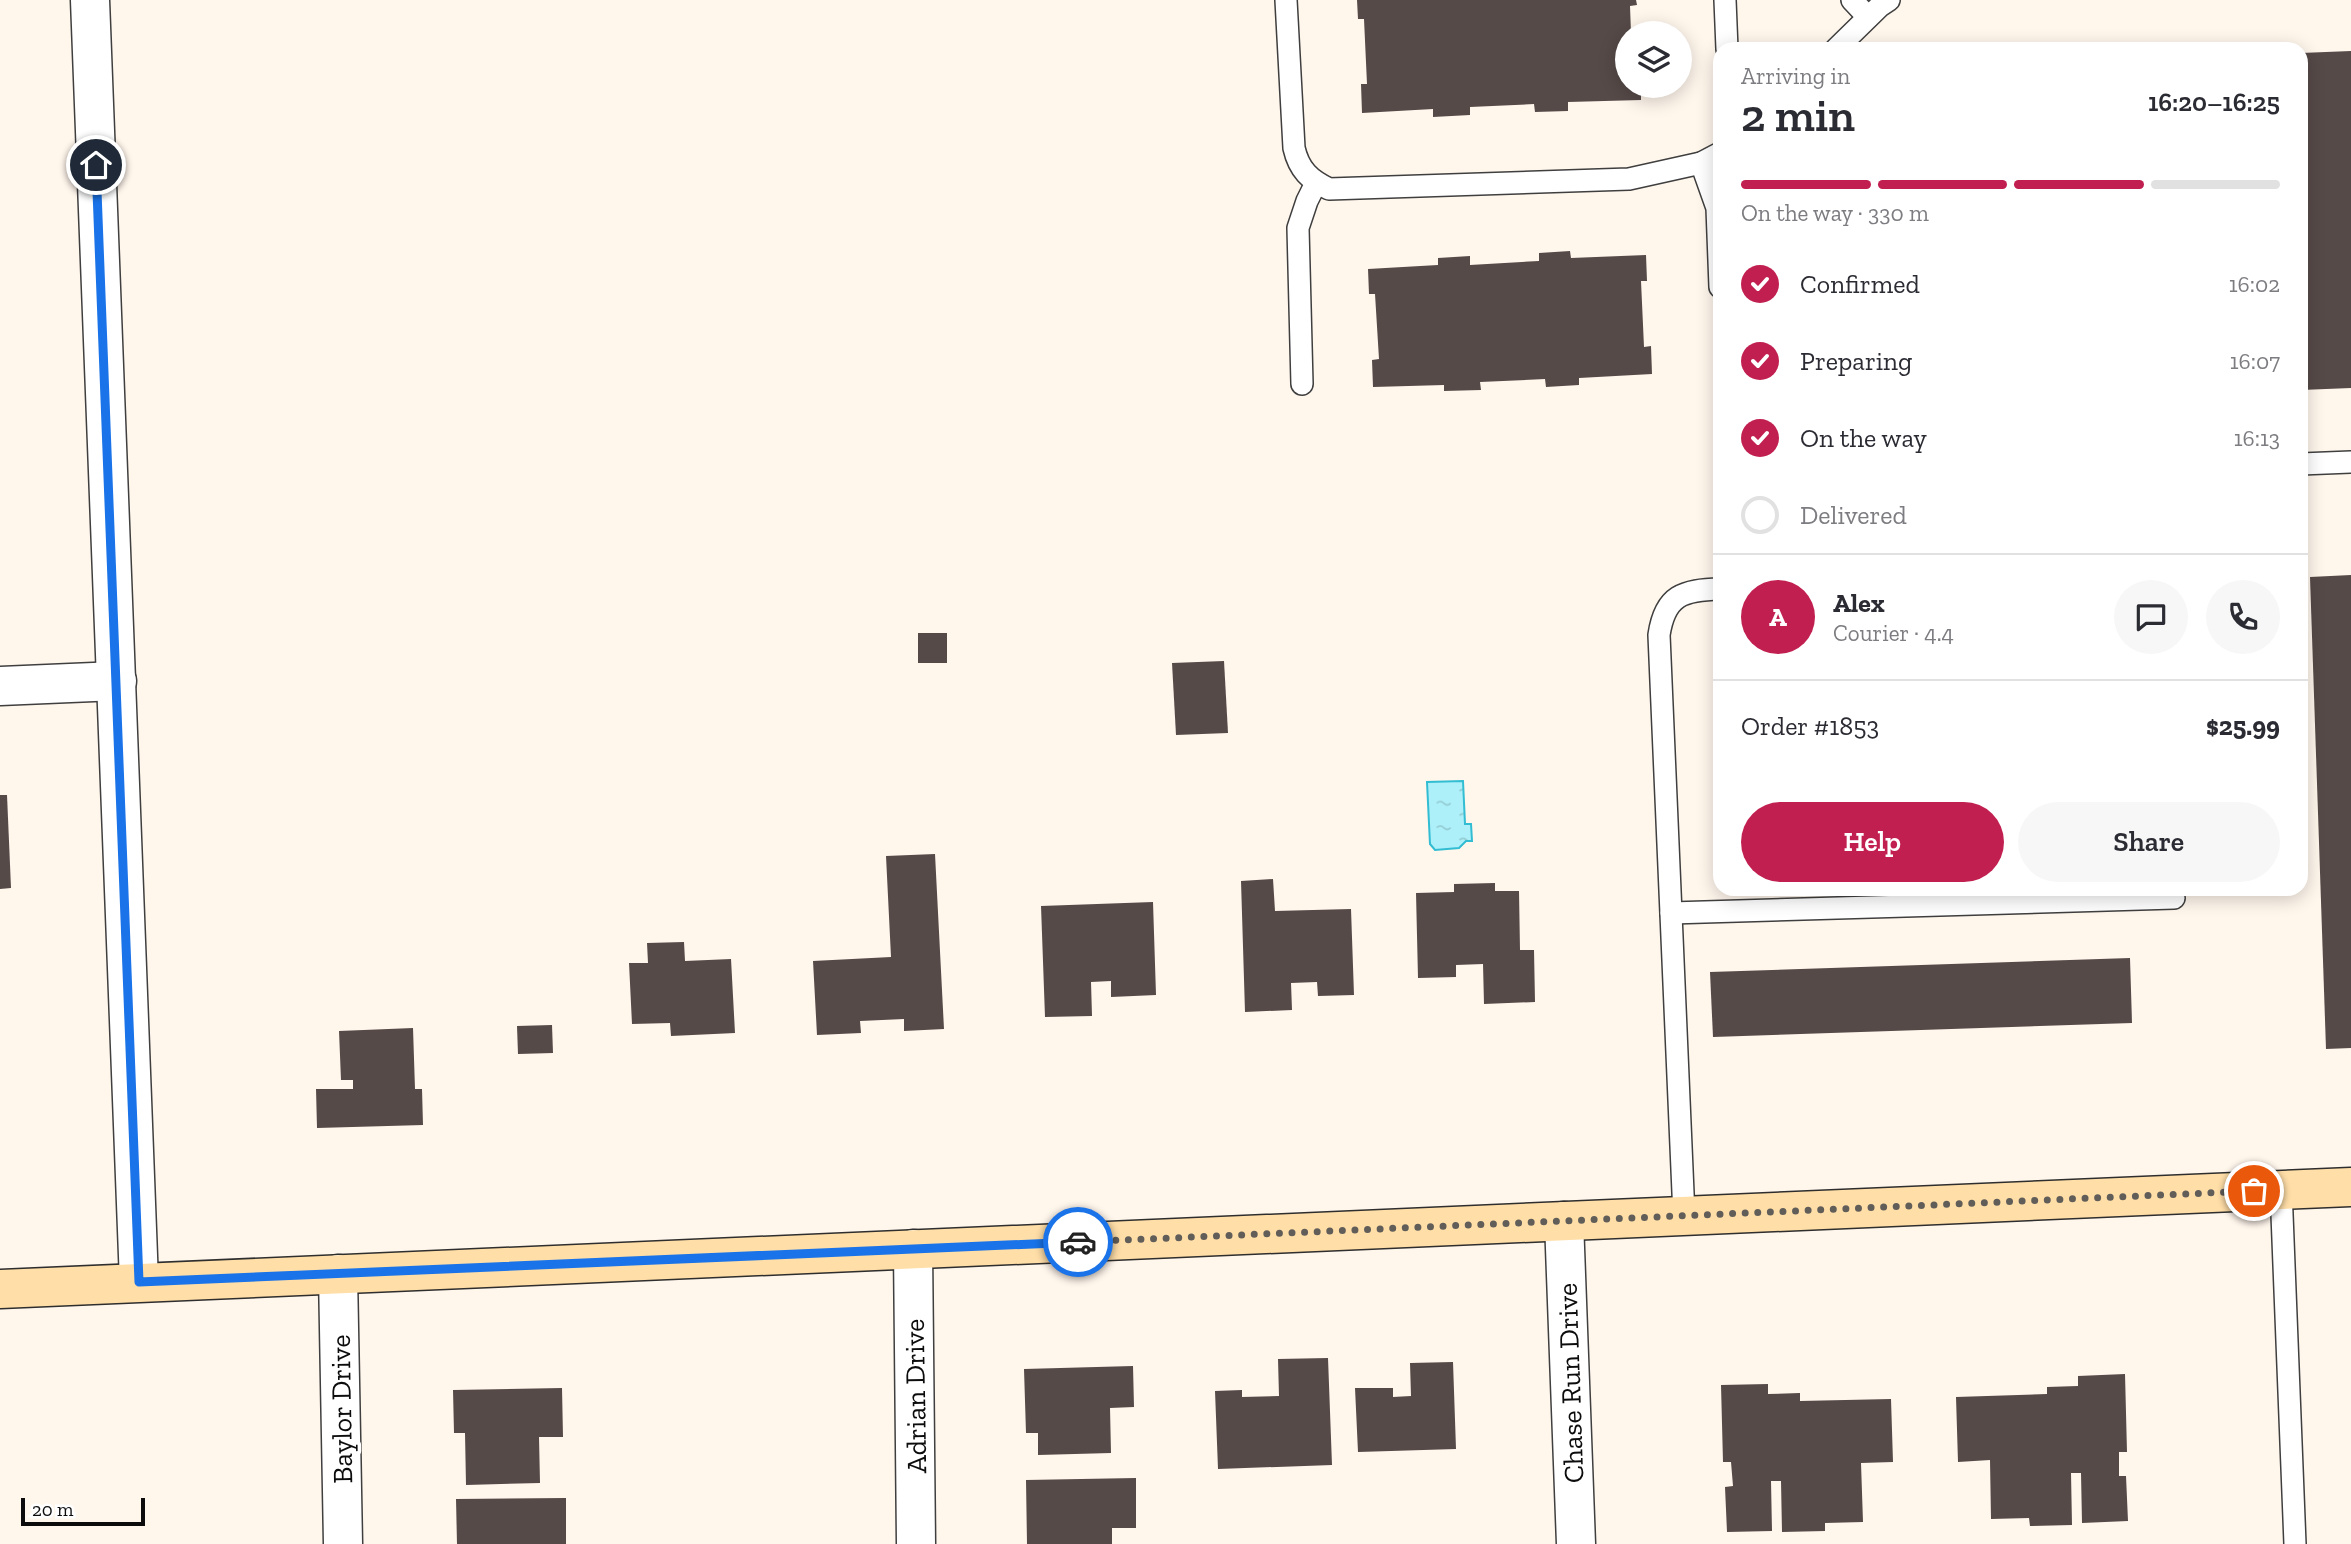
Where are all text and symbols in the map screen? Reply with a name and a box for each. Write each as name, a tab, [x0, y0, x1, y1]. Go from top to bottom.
map controls	[1615, 21, 1692, 98]
button: layers	[1615, 21, 1692, 98]
text: Arriving in	[1741, 62, 1850, 90]
text: 16:20–16:25	[2148, 86, 2280, 118]
text: 2 min	[1741, 88, 1855, 143]
pin	[66, 135, 126, 195]
icon: home	[77, 146, 115, 184]
text: On the way · 330 m	[1741, 199, 1929, 227]
icon: check	[1741, 265, 1779, 303]
text: Confirmed	[1800, 268, 1920, 300]
text: 16:02	[2229, 270, 2280, 298]
icon: check	[1741, 342, 1779, 380]
text: Preparing	[1800, 345, 1912, 377]
text: 16:07	[2230, 347, 2280, 375]
icon: check	[1741, 419, 1779, 457]
text: On the way	[1800, 422, 1927, 454]
text: 16:13	[2234, 424, 2280, 452]
text: Delivered	[1800, 499, 1907, 531]
button: chat	[2114, 580, 2188, 654]
button: phone	[2206, 580, 2280, 654]
text: Alex	[1833, 587, 1885, 619]
text: A	[1769, 601, 1787, 633]
text: Courier · 4.4	[1833, 619, 1954, 647]
text: Order #1853	[1741, 710, 1879, 742]
text: $25.99	[2206, 710, 2280, 742]
button: Help	[1741, 802, 2004, 882]
button: Share	[2018, 802, 2280, 882]
pin	[2224, 1161, 2284, 1221]
icon: bag	[2235, 1172, 2273, 1210]
courier	[1043, 1207, 1113, 1277]
icon: car	[1059, 1223, 1097, 1261]
street label: Chase Run Drive	[1551, 1282, 1590, 1484]
street label: Adrian Drive	[898, 1318, 933, 1474]
street label: Baylor Drive	[324, 1334, 359, 1484]
scale bar	[21, 1495, 145, 1527]
text: 20 m	[32, 1498, 73, 1521]

